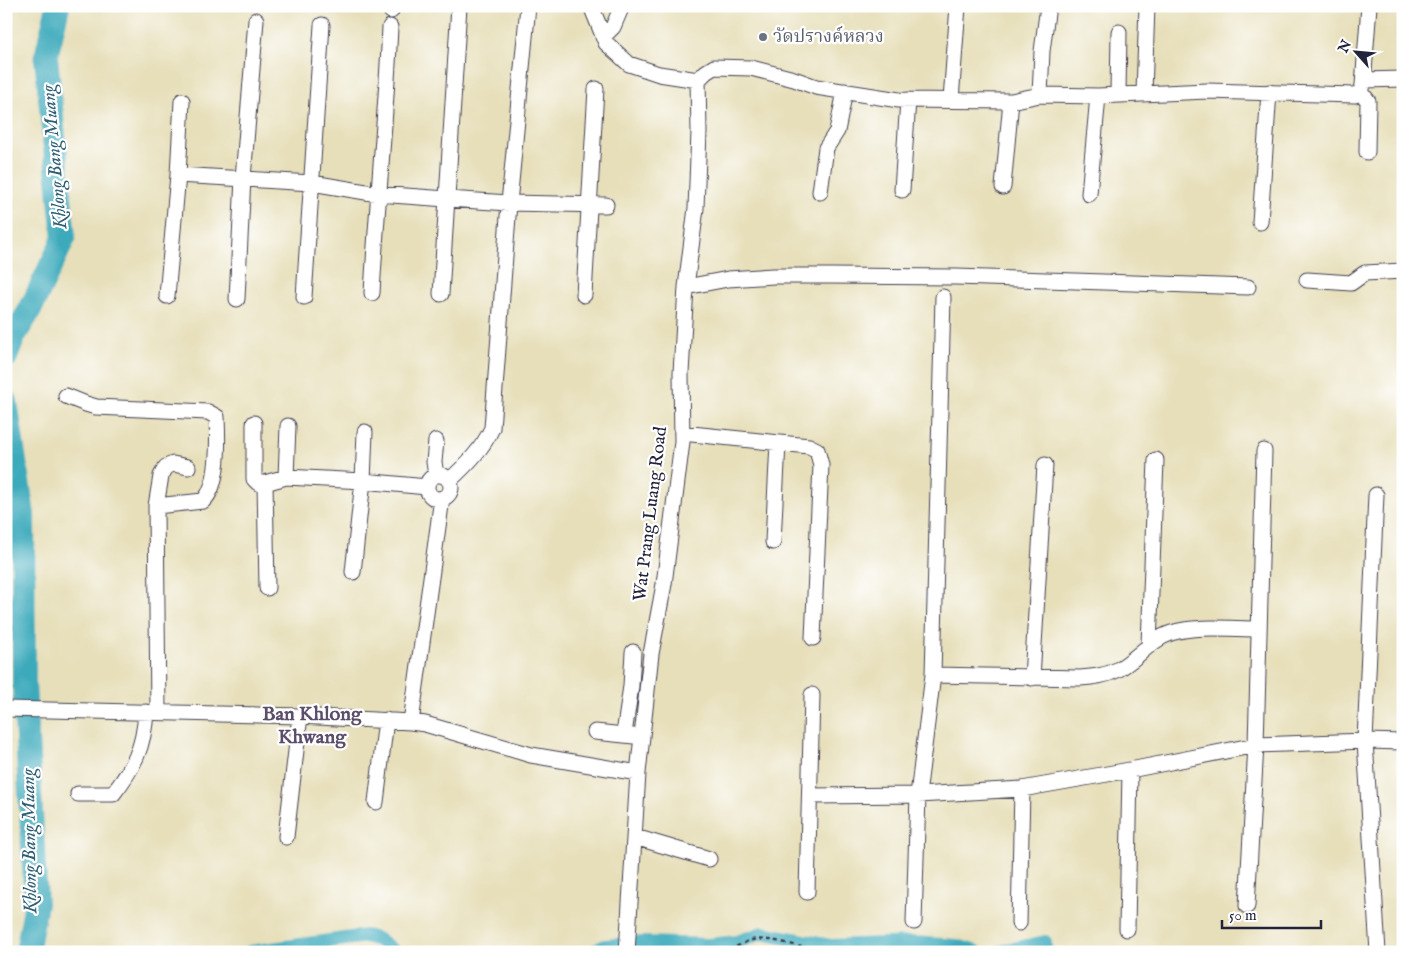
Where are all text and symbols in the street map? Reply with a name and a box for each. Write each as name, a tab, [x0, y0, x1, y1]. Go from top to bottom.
place label: วัดปรางค์หลวง	[773, 25, 884, 49]
north arrow	[1332, 28, 1382, 78]
marker: วัดปรางค์หลวง	[757, 31, 769, 43]
text: N	[1334, 37, 1356, 57]
water label: Khlong Bang Muang	[37, 83, 73, 231]
street label: Wat Prang Luang Road	[629, 425, 673, 603]
district label: Ban Khlong Khwang	[262, 702, 363, 750]
water label: Khlong Bang Muang	[17, 768, 43, 915]
scale bar	[1222, 898, 1320, 930]
text: 50 m	[1229, 906, 1257, 925]

